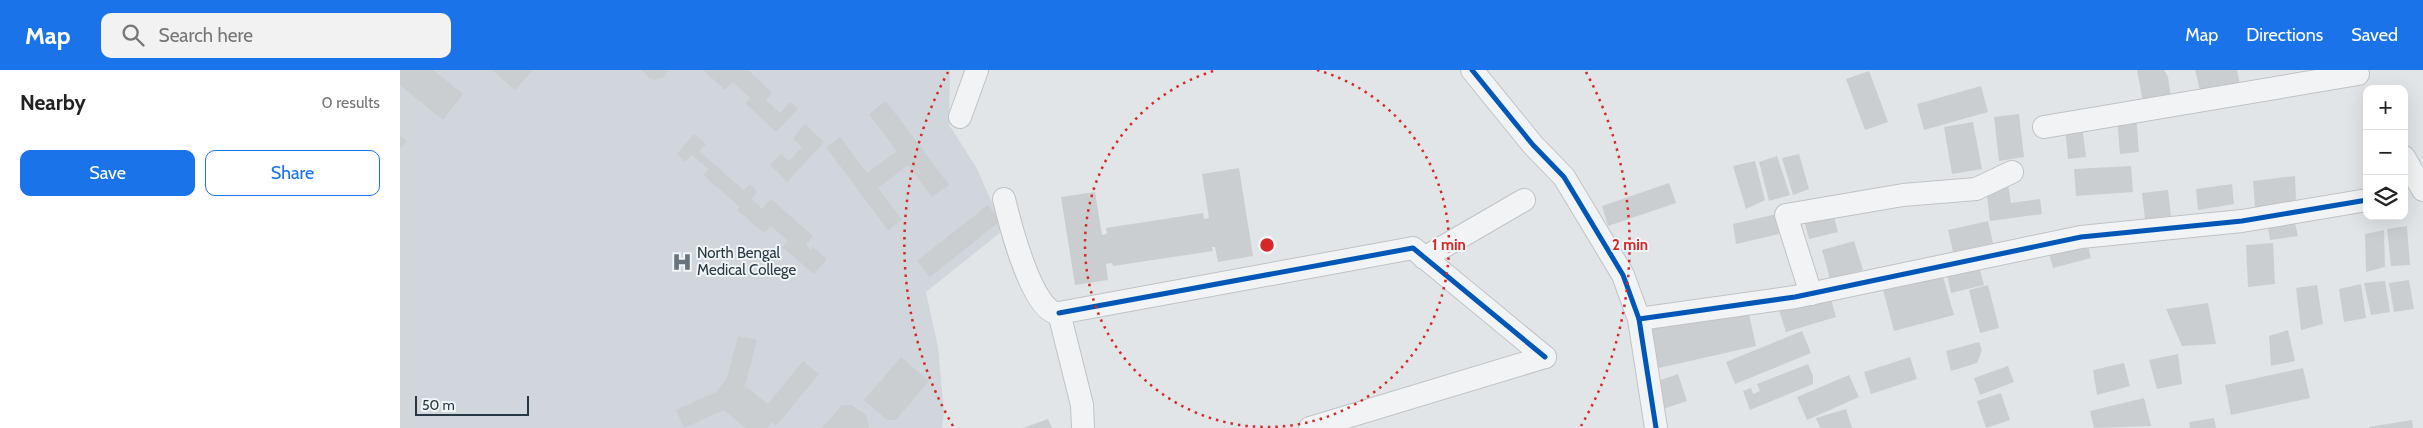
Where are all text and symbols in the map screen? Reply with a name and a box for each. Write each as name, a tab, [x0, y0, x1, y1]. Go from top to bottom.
search box	[101, 13, 451, 58]
text: Map	[25, 21, 71, 50]
icon: search	[119, 21, 147, 49]
text: Search here	[159, 24, 253, 47]
text: Map	[2185, 24, 2218, 46]
text: Directions	[2246, 24, 2323, 46]
text: Saved	[2351, 24, 2398, 46]
map controls	[2363, 85, 2408, 220]
button: +	[2363, 85, 2408, 130]
text: Nearby	[20, 90, 86, 115]
text: 0 results	[321, 93, 380, 112]
button: −	[2363, 130, 2408, 175]
button: Save	[20, 150, 195, 196]
button: Share	[205, 150, 380, 196]
button: layers	[2363, 175, 2408, 220]
centre of rings	[1258, 236, 1276, 254]
text: 1 min	[1432, 236, 1466, 254]
text: 2 min	[1612, 236, 1648, 254]
place label: North Bengal Medical College	[697, 244, 797, 279]
hospital icon: North Bengal Medical College	[671, 251, 693, 273]
scale bar	[415, 393, 529, 416]
text: 50 m	[422, 396, 455, 414]

